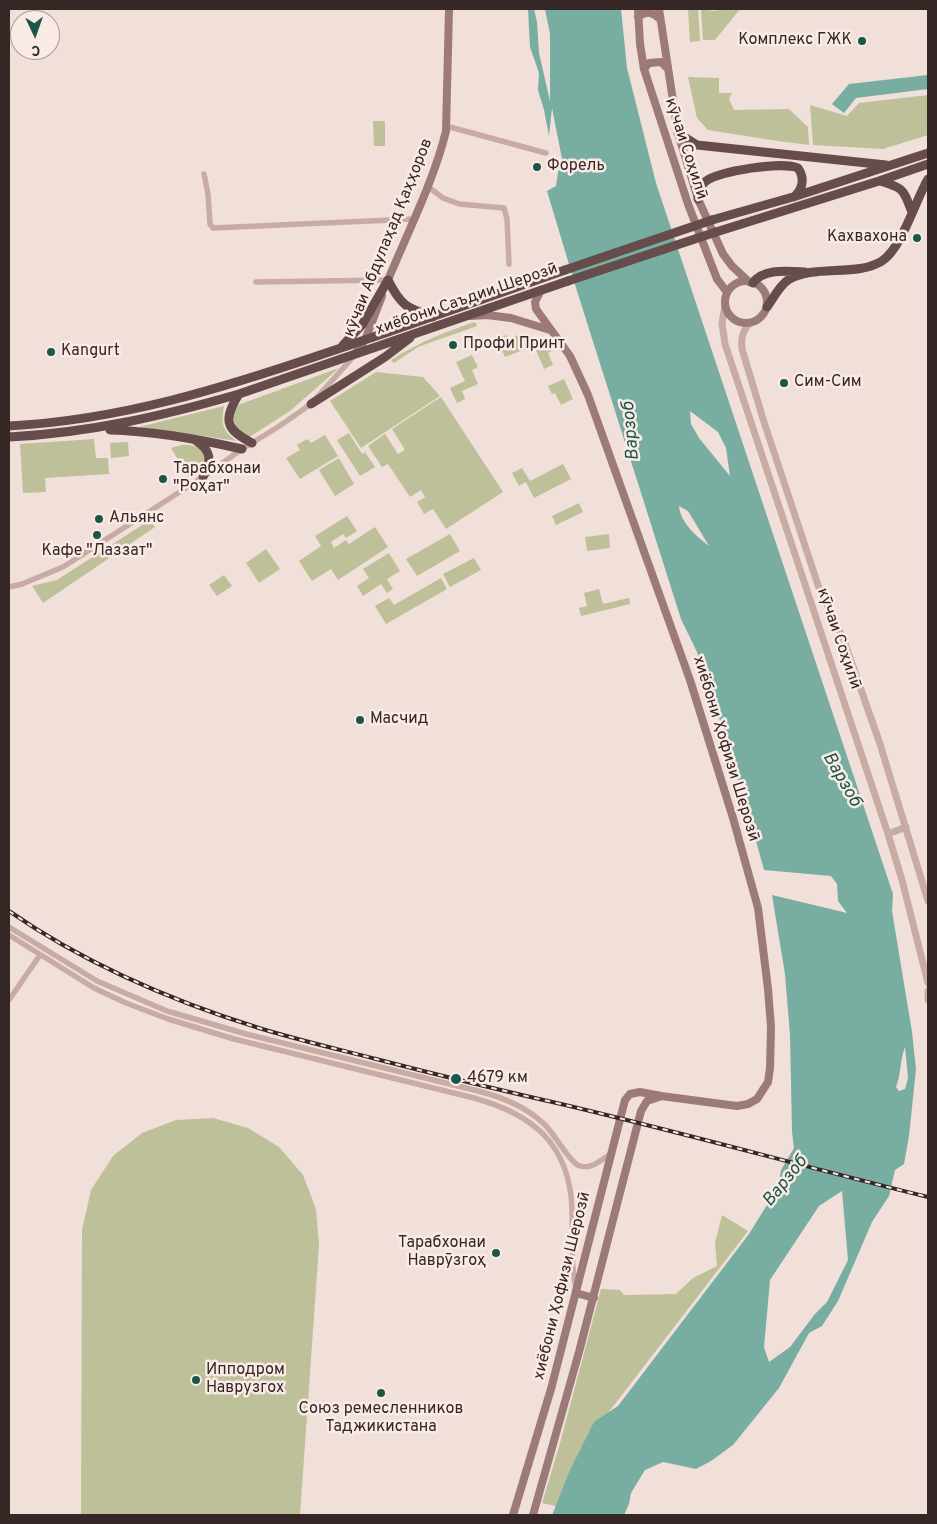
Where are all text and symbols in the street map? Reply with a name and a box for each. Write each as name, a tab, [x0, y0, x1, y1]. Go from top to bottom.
north arrow	[10, 10, 60, 60]
place label: Комплекс ГЖК	[738, 31, 852, 51]
marker: Комплекс ГЖК	[856, 35, 868, 47]
text: С	[31, 41, 41, 58]
street label: кӯчаи Соҳилӣ	[660, 96, 710, 202]
street label: кӯчаи Абдулаҳад Қаҳҳоров	[340, 136, 438, 340]
place label: Форель	[547, 157, 605, 177]
marker: Форель	[531, 161, 543, 173]
place label: Кахвахона	[827, 228, 907, 248]
marker: Кахвахона	[911, 232, 923, 244]
street label: хиёбони Саъдии Шерозӣ	[373, 260, 561, 340]
place label: Профи Принт	[463, 335, 565, 355]
marker: Профи Принт	[447, 339, 459, 351]
place label: Kangurt	[61, 342, 120, 362]
marker: Kangurt	[45, 346, 57, 358]
place label: Сим-Сим	[794, 373, 862, 393]
marker: Сим-Сим	[778, 377, 790, 389]
water label: Варзоб	[619, 401, 645, 461]
place label: Тарабхонаи "Роҳат"	[173, 460, 261, 498]
marker: Тарабхонаи "Роҳат"	[157, 473, 169, 485]
place label: Альянс	[109, 509, 164, 529]
marker: Альянс	[93, 513, 105, 525]
marker: Кафе "Лаззат"	[91, 529, 103, 541]
place label: Кафе "Лаззат"	[41, 542, 153, 562]
street label: кӯчаи Соҳилӣ	[812, 586, 864, 692]
street label: хиёбони Ҳофизи Шерозӣ	[688, 654, 762, 844]
place label: Масчид	[370, 710, 428, 730]
marker: Масчид	[354, 714, 366, 726]
water label: Варзоб	[817, 749, 865, 811]
place label: 4679 км	[467, 1069, 528, 1089]
marker: 4679 км	[449, 1072, 463, 1086]
water label: Варзоб	[759, 1152, 813, 1212]
street label: хиёбони Ҳофизи Шерозӣ	[530, 1190, 596, 1382]
place label: Тарабхонаи Наврӯзгоҳ	[398, 1234, 486, 1272]
marker: Тарабхонаи Наврӯзгоҳ	[490, 1247, 502, 1259]
place label: Ипподром Наврузгох	[206, 1361, 285, 1399]
marker: Ипподром Наврузгох	[190, 1374, 202, 1386]
marker: Союз ремесленников Таджикистана	[375, 1387, 387, 1399]
place label: Союз ремесленников Таджикистана	[299, 1400, 463, 1438]

